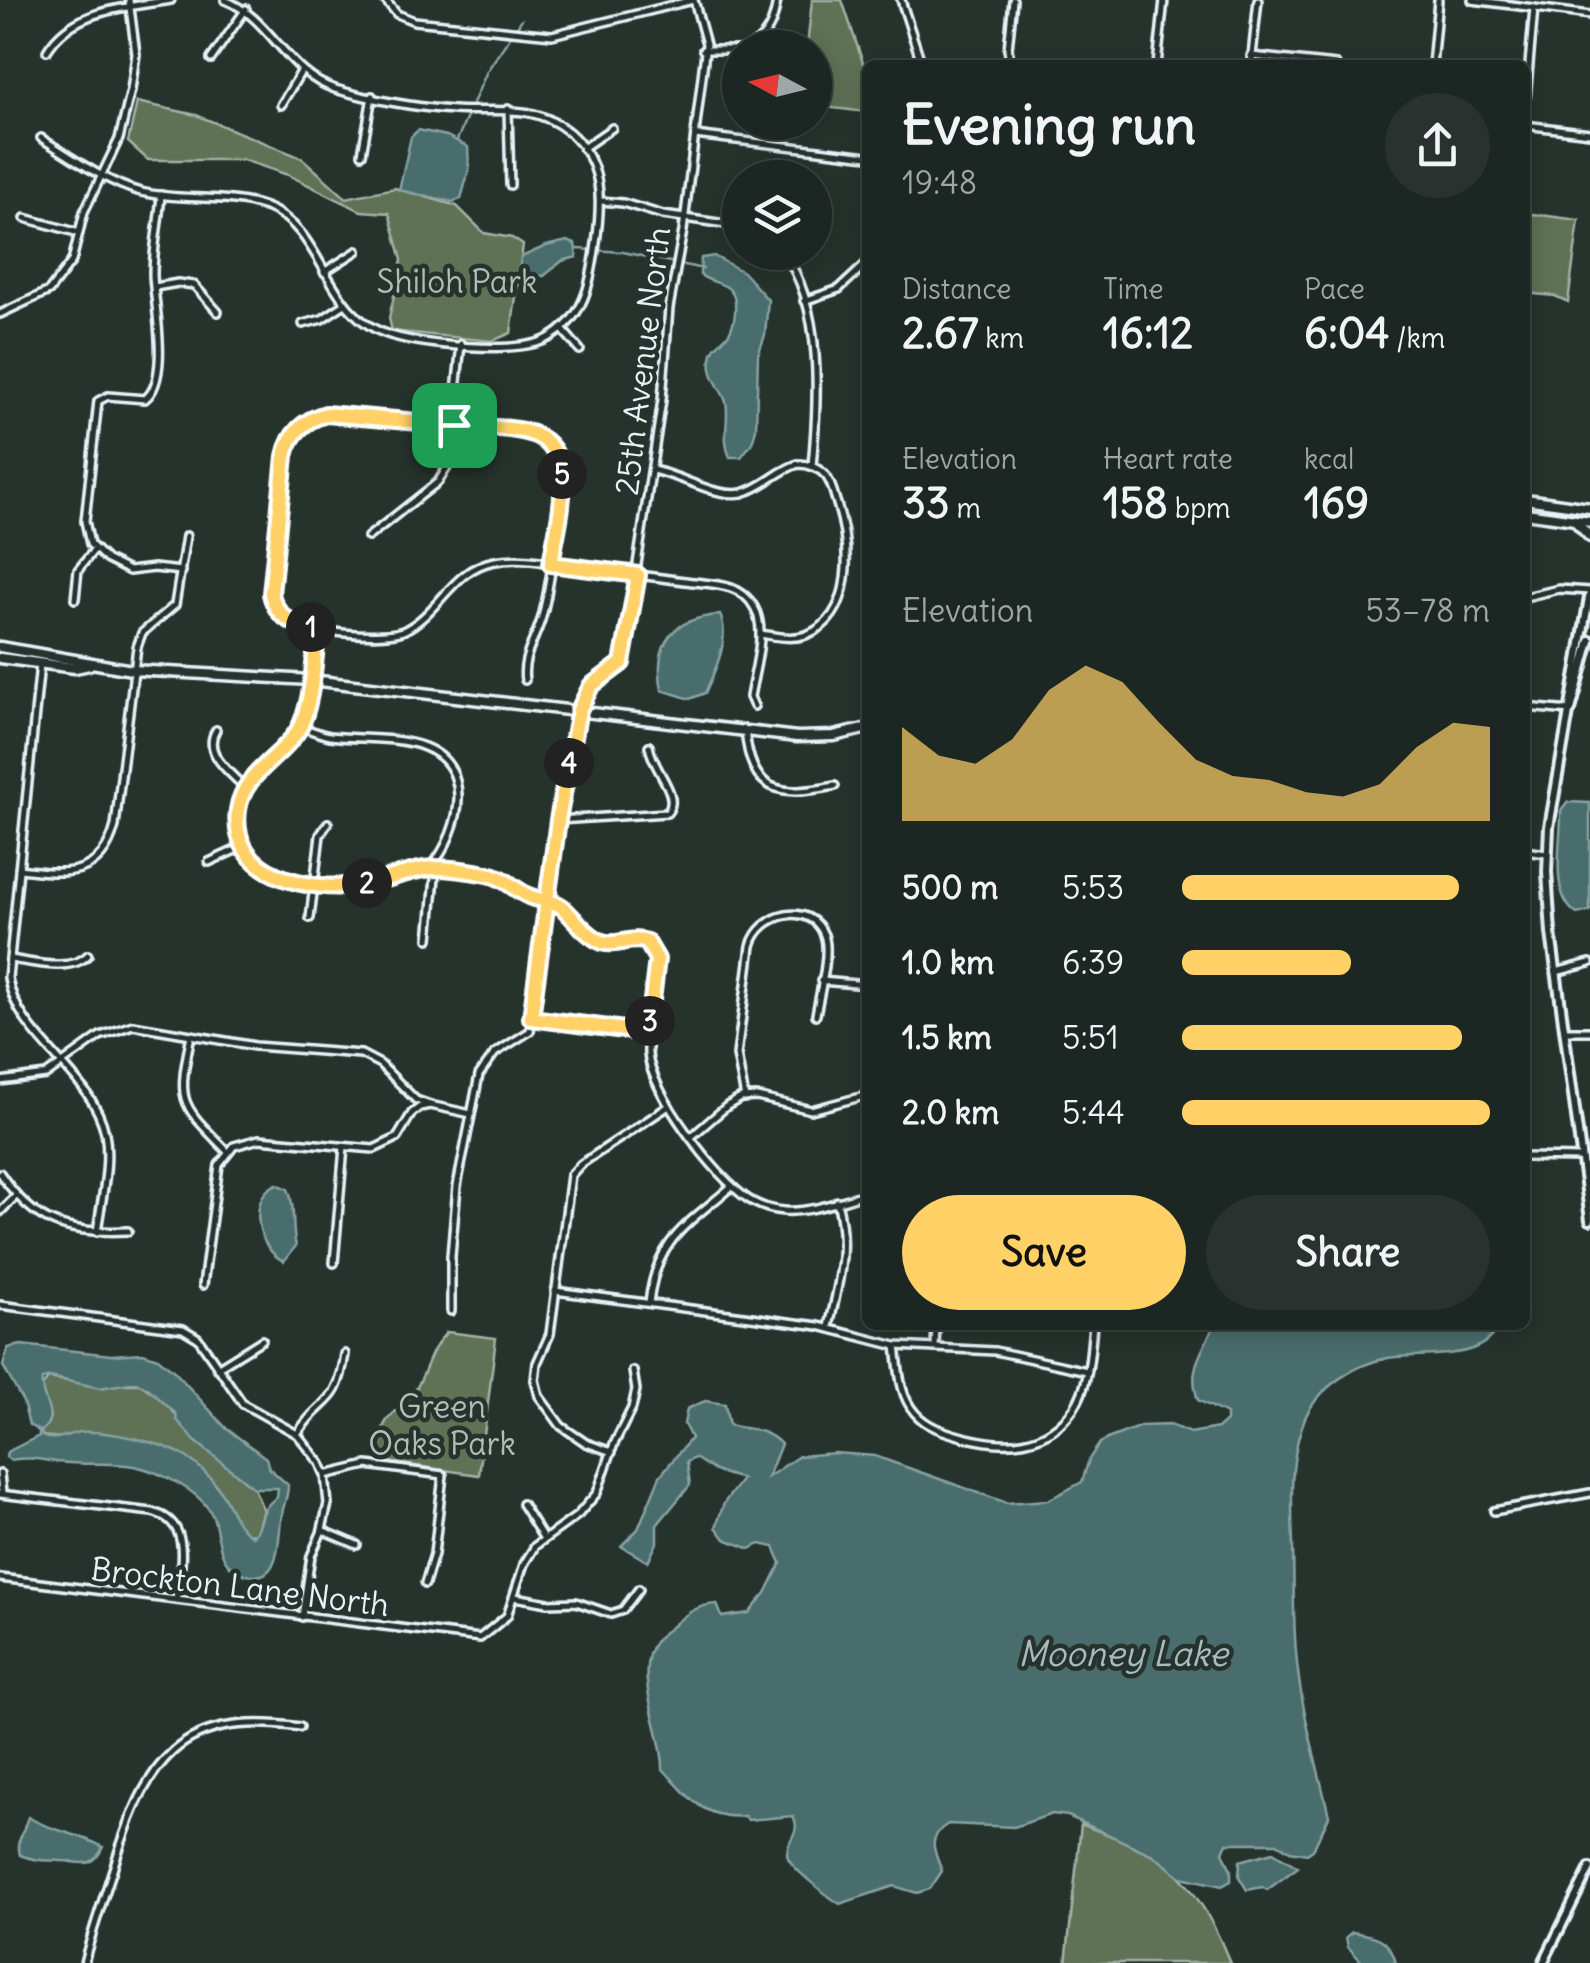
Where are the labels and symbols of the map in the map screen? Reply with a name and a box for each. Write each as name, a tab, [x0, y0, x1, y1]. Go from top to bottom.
north arrow	[722, 30, 832, 140]
street label: 25th Avenue North	[606, 225, 679, 497]
park label: Shiloh Park	[377, 261, 537, 302]
pin	[412, 383, 497, 468]
pin: 5	[537, 449, 587, 499]
pin: 1	[286, 602, 336, 652]
pin: 4	[544, 738, 594, 788]
pin: 2	[342, 858, 392, 908]
pin: 3	[625, 996, 675, 1046]
park label: Green Oaks Park	[368, 1386, 516, 1464]
street label: Brockton Lane North	[89, 1548, 392, 1625]
water label: Mooney Lake	[1018, 1631, 1230, 1675]

